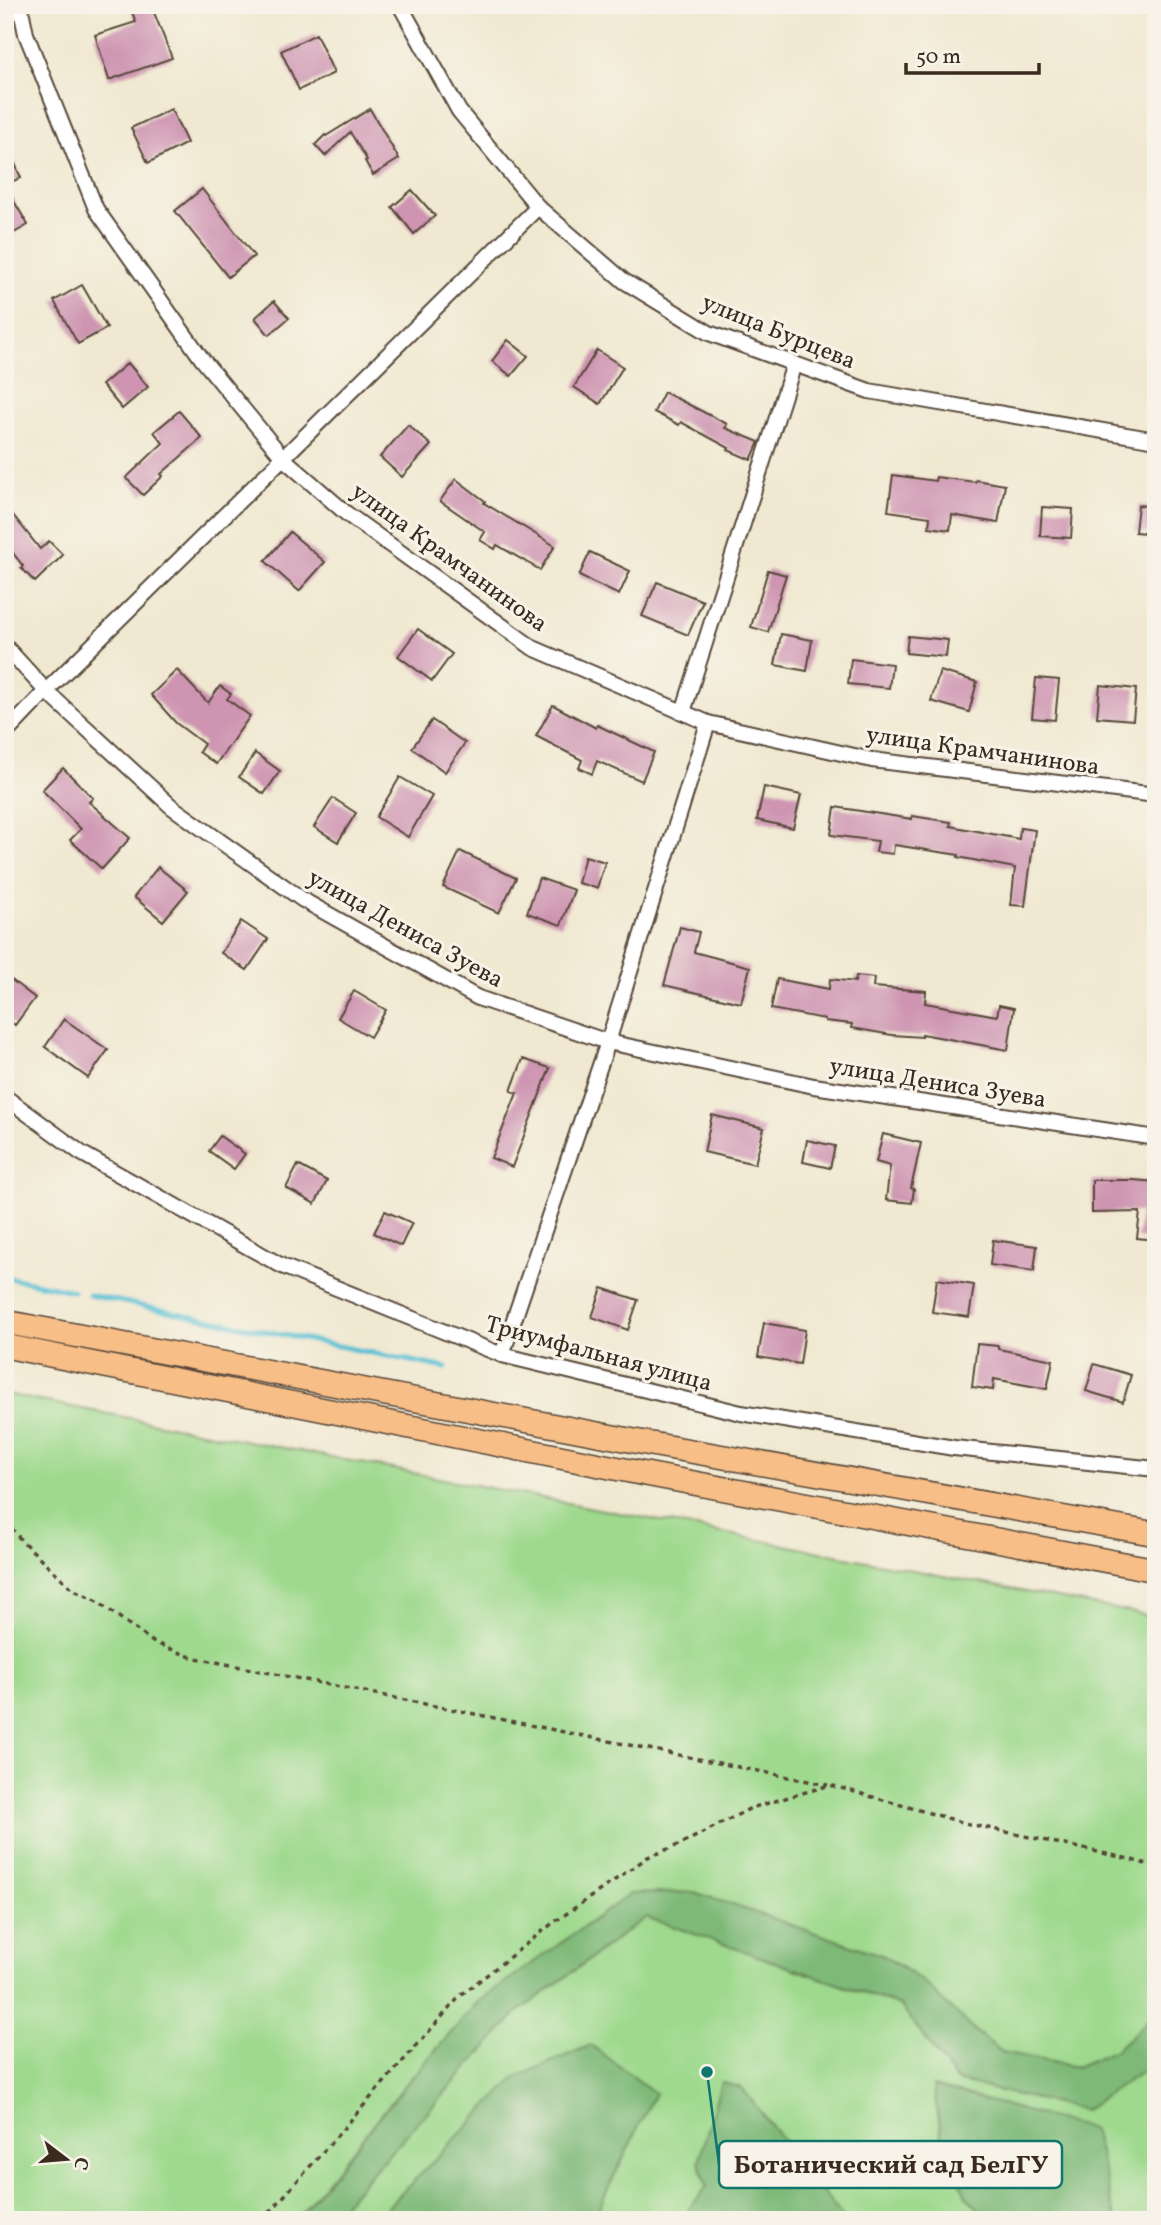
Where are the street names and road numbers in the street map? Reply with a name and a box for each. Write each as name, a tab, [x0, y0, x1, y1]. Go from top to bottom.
street label: улица Бурцева	[696, 286, 860, 379]
street label: улица Крамчанинова	[344, 476, 554, 642]
street label: улица Крамчанинова	[864, 719, 1102, 785]
street label: улица Дениса Зуева	[301, 862, 509, 998]
street label: улица Дениса Зуева	[827, 1050, 1049, 1118]
street label: Триумфальная улица	[481, 1308, 716, 1402]

